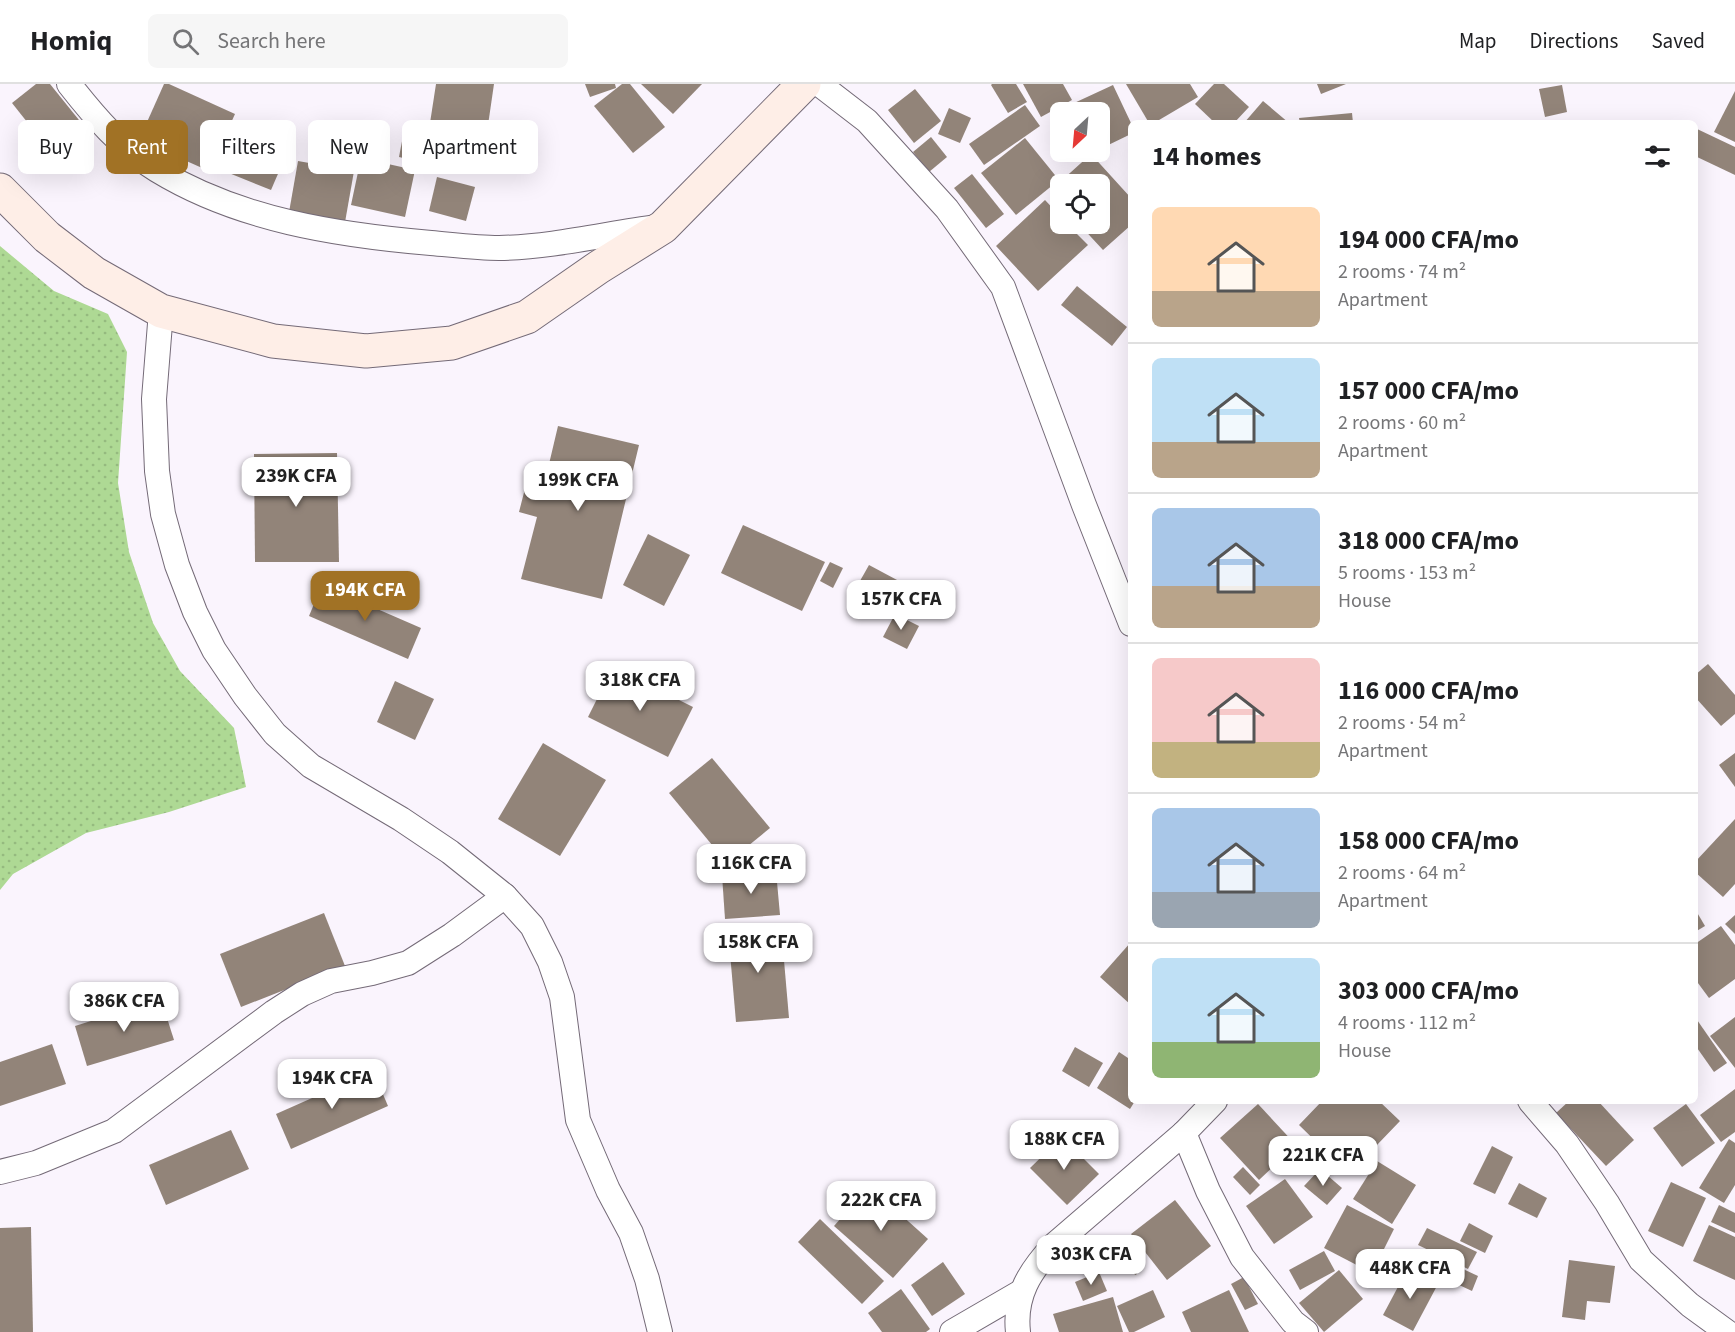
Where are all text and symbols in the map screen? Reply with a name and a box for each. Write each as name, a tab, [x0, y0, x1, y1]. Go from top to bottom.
search box	[148, 14, 568, 68]
text: Homiq	[30, 21, 112, 61]
icon: search	[169, 25, 202, 58]
text: Search here	[217, 25, 326, 57]
text: Map	[1459, 26, 1497, 56]
text: Directions	[1530, 26, 1618, 56]
text: Saved	[1651, 26, 1705, 56]
north arrow	[1050, 102, 1110, 162]
map controls	[1050, 102, 1110, 234]
chip: Buy	[18, 120, 94, 174]
chip: Rent	[106, 120, 188, 174]
chip: Filters	[200, 120, 296, 174]
chip: New	[308, 120, 390, 174]
chip: Apartment	[402, 120, 538, 174]
text: 14 homes	[1152, 138, 1261, 175]
icon: filters	[1641, 140, 1674, 173]
button: locate	[1050, 174, 1110, 234]
text: 194 000 CFA/mo	[1338, 221, 1519, 258]
icon: home	[1200, 231, 1272, 303]
text: 2 rooms · 74 m²	[1338, 258, 1466, 286]
text: Apartment	[1338, 286, 1428, 314]
text: 157 000 CFA/mo	[1338, 372, 1519, 409]
icon: home	[1200, 382, 1272, 454]
text: 2 rooms · 60 m²	[1338, 409, 1466, 437]
text: Apartment	[1338, 437, 1428, 465]
pin: 239K CFA	[234, 457, 358, 508]
pin: 199K CFA	[516, 461, 640, 512]
text: 239K CFA	[256, 462, 336, 490]
text: 199K CFA	[538, 466, 618, 494]
text: 318 000 CFA/mo	[1338, 522, 1519, 559]
icon: home	[1200, 532, 1272, 604]
text: 5 rooms · 153 m²	[1338, 559, 1476, 587]
pin: 194K CFA	[303, 571, 427, 622]
text: 194K CFA	[325, 576, 405, 604]
pin: 157K CFA	[839, 580, 963, 631]
text: 157K CFA	[861, 585, 941, 613]
text: House	[1338, 587, 1391, 615]
pin: 318K CFA	[578, 661, 702, 712]
text: 318K CFA	[600, 666, 680, 694]
text: 116 000 CFA/mo	[1338, 672, 1519, 709]
icon: home	[1200, 682, 1272, 754]
text: 2 rooms · 54 m²	[1338, 709, 1466, 737]
text: Apartment	[1338, 737, 1428, 765]
text: 158 000 CFA/mo	[1338, 822, 1519, 859]
icon: home	[1200, 832, 1272, 904]
pin: 116K CFA	[689, 844, 813, 895]
text: 116K CFA	[711, 849, 791, 877]
text: 2 rooms · 64 m²	[1338, 859, 1466, 887]
text: Apartment	[1338, 887, 1428, 915]
pin: 158K CFA	[696, 923, 820, 974]
text: 158K CFA	[718, 928, 798, 956]
text: 303 000 CFA/mo	[1338, 972, 1519, 1009]
pin: 386K CFA	[62, 982, 186, 1033]
icon: home	[1200, 982, 1272, 1054]
text: 386K CFA	[84, 987, 164, 1015]
text: 4 rooms · 112 m²	[1338, 1009, 1476, 1037]
text: House	[1338, 1037, 1391, 1065]
pin: 194K CFA	[270, 1059, 394, 1110]
text: 194K CFA	[292, 1064, 372, 1092]
pin: 188K CFA	[1002, 1120, 1126, 1171]
text: 188K CFA	[1024, 1125, 1104, 1153]
pin: 221K CFA	[1261, 1136, 1385, 1187]
text: 221K CFA	[1283, 1141, 1363, 1169]
pin: 222K CFA	[819, 1181, 943, 1232]
text: 222K CFA	[841, 1186, 921, 1214]
pin: 303K CFA	[1029, 1235, 1153, 1286]
text: 303K CFA	[1051, 1240, 1131, 1268]
pin: 448K CFA	[1348, 1249, 1472, 1300]
text: 448K CFA	[1370, 1254, 1450, 1282]

